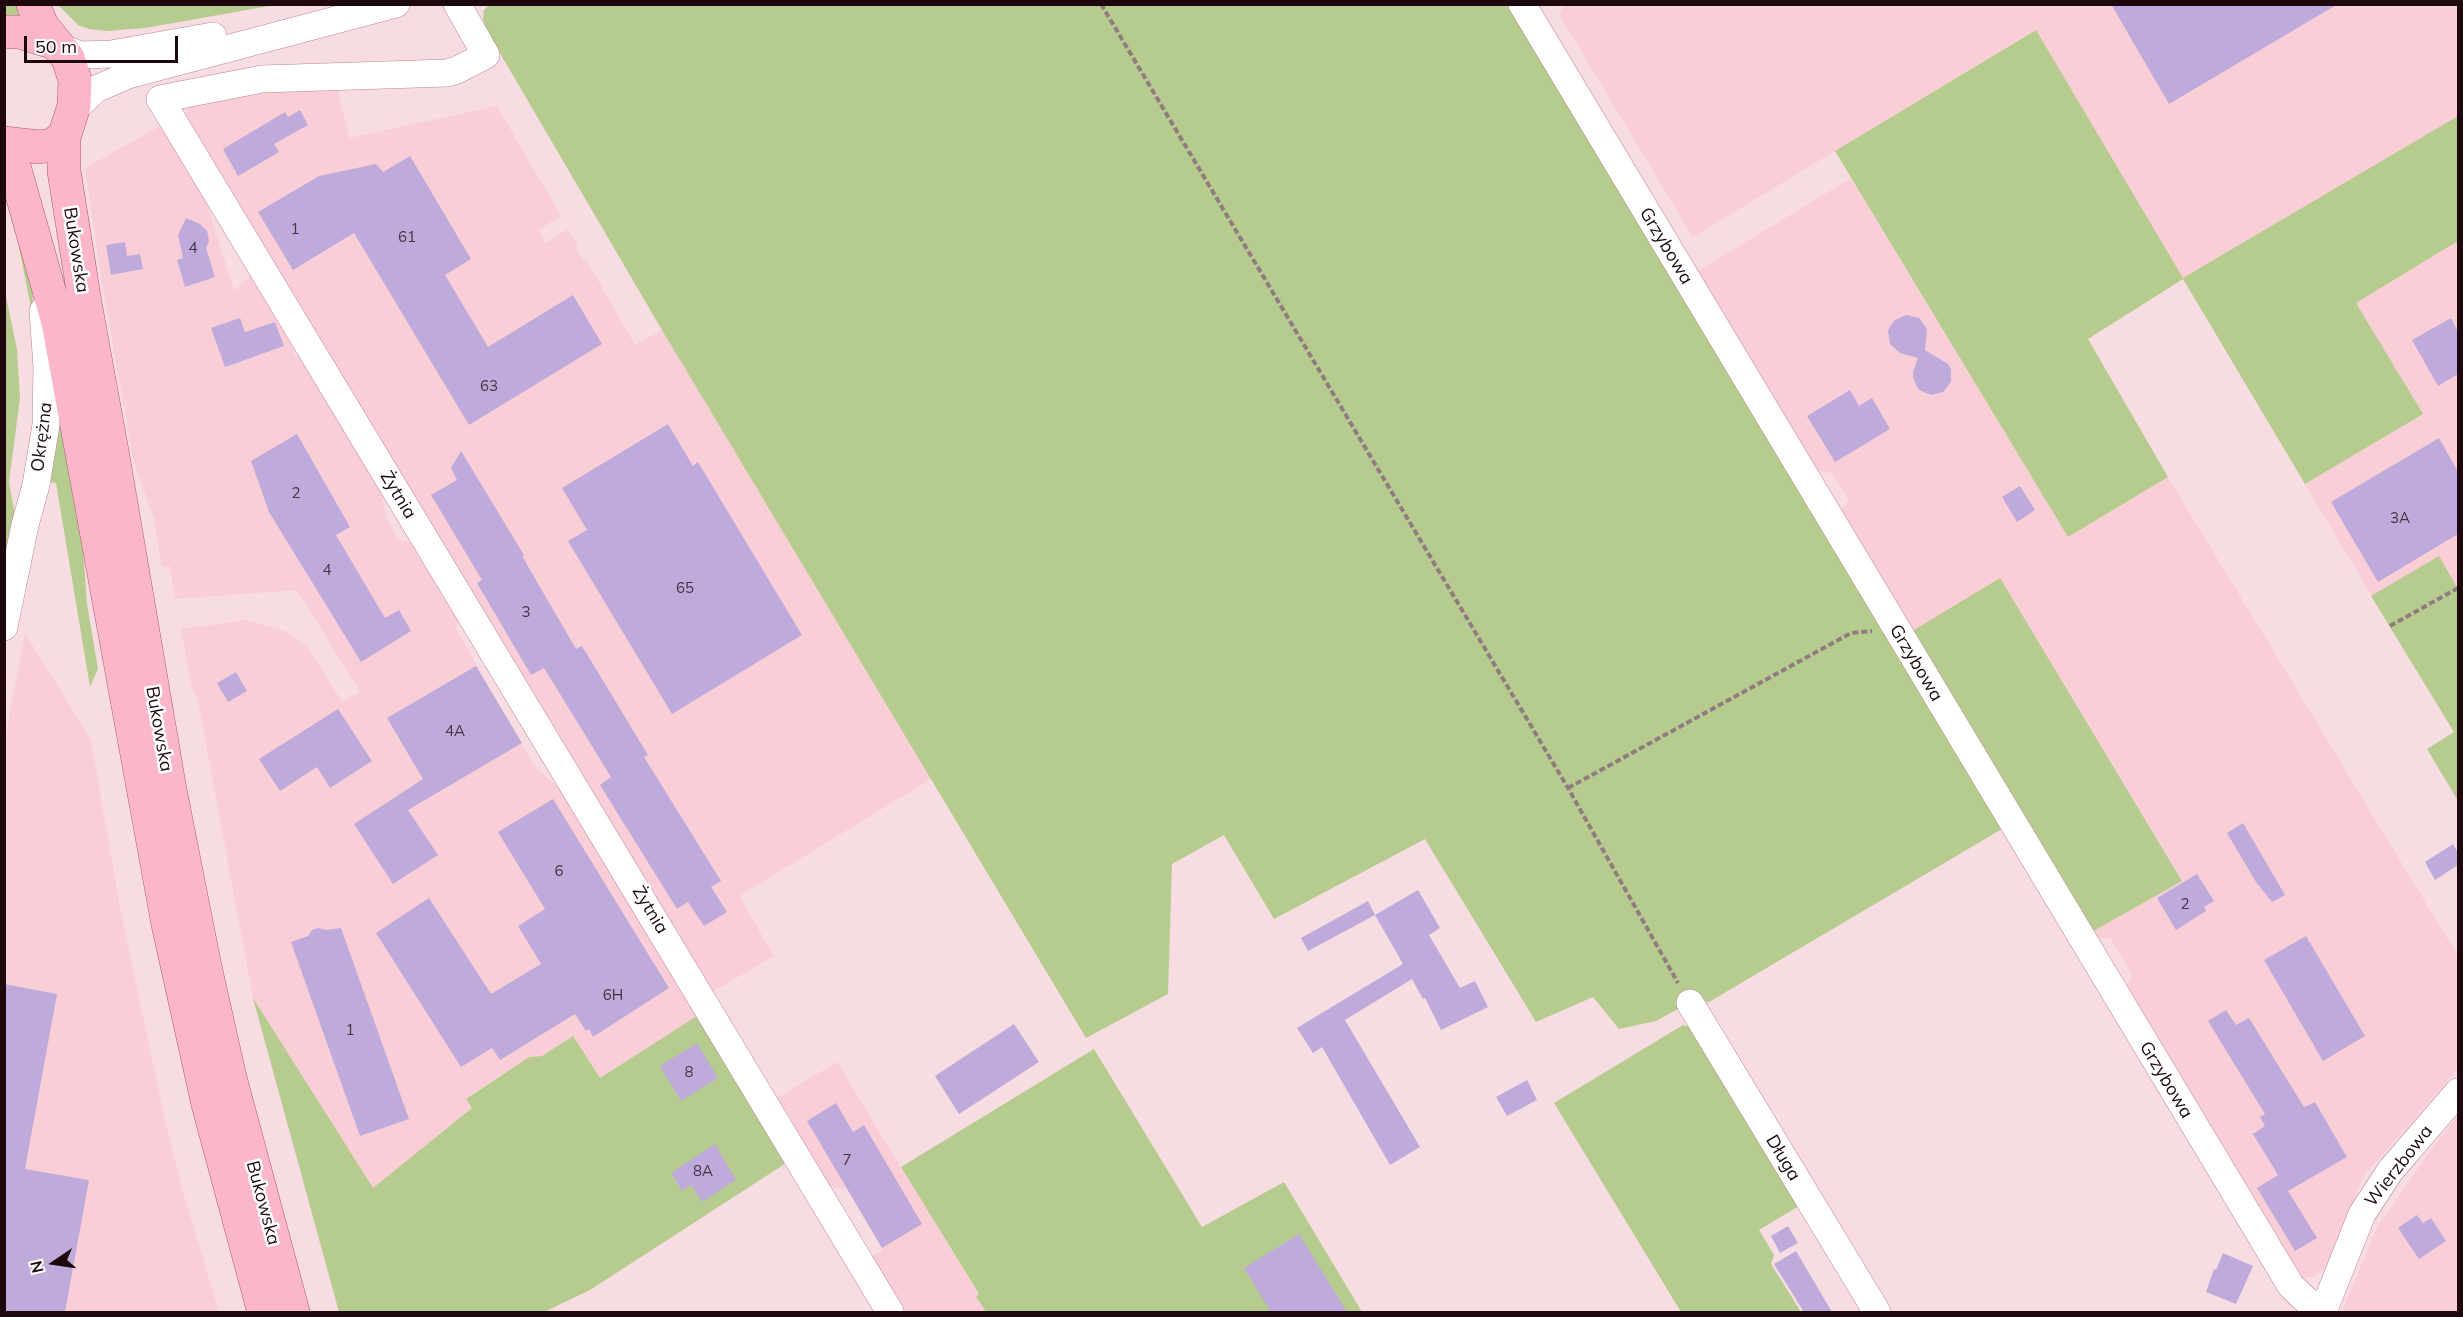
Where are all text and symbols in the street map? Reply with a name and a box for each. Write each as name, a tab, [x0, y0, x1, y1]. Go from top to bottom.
scale bar	[27, 24, 182, 62]
text: 50 m	[35, 35, 77, 58]
street label: Grzybowa	[1635, 204, 1697, 288]
street label: Bukowska	[59, 206, 93, 294]
house number: 1	[291, 220, 299, 238]
house number: 61	[398, 228, 416, 246]
house number: 4	[189, 239, 197, 257]
house number: 63	[480, 377, 498, 395]
street label: Okrężna	[27, 401, 57, 473]
street label: Żytnia	[375, 467, 421, 523]
house number: 2	[292, 484, 300, 502]
house number: 3A	[2390, 509, 2410, 527]
house number: 4	[323, 561, 331, 579]
house number: 65	[676, 579, 694, 597]
house number: 3	[522, 603, 530, 621]
street label: Grzybowa	[1885, 621, 1947, 705]
street label: Bukowska	[141, 685, 177, 773]
house number: 4A	[445, 722, 465, 740]
house number: 6	[555, 862, 563, 880]
street label: Żytnia	[627, 882, 673, 938]
house number: 2	[2181, 895, 2189, 913]
house number: 6H	[603, 986, 623, 1004]
house number: 1	[346, 1021, 354, 1039]
street label: Grzybowa	[2135, 1038, 2197, 1122]
house number: 8	[685, 1063, 693, 1081]
street label: Wierzbowa	[2361, 1121, 2437, 1211]
street label: Długa	[1761, 1131, 1805, 1185]
house number: 7	[843, 1151, 851, 1169]
street label: Bukowska	[241, 1159, 285, 1247]
house number: 8A	[693, 1162, 713, 1180]
north arrow	[24, 1233, 84, 1293]
text: N	[25, 1259, 48, 1275]

